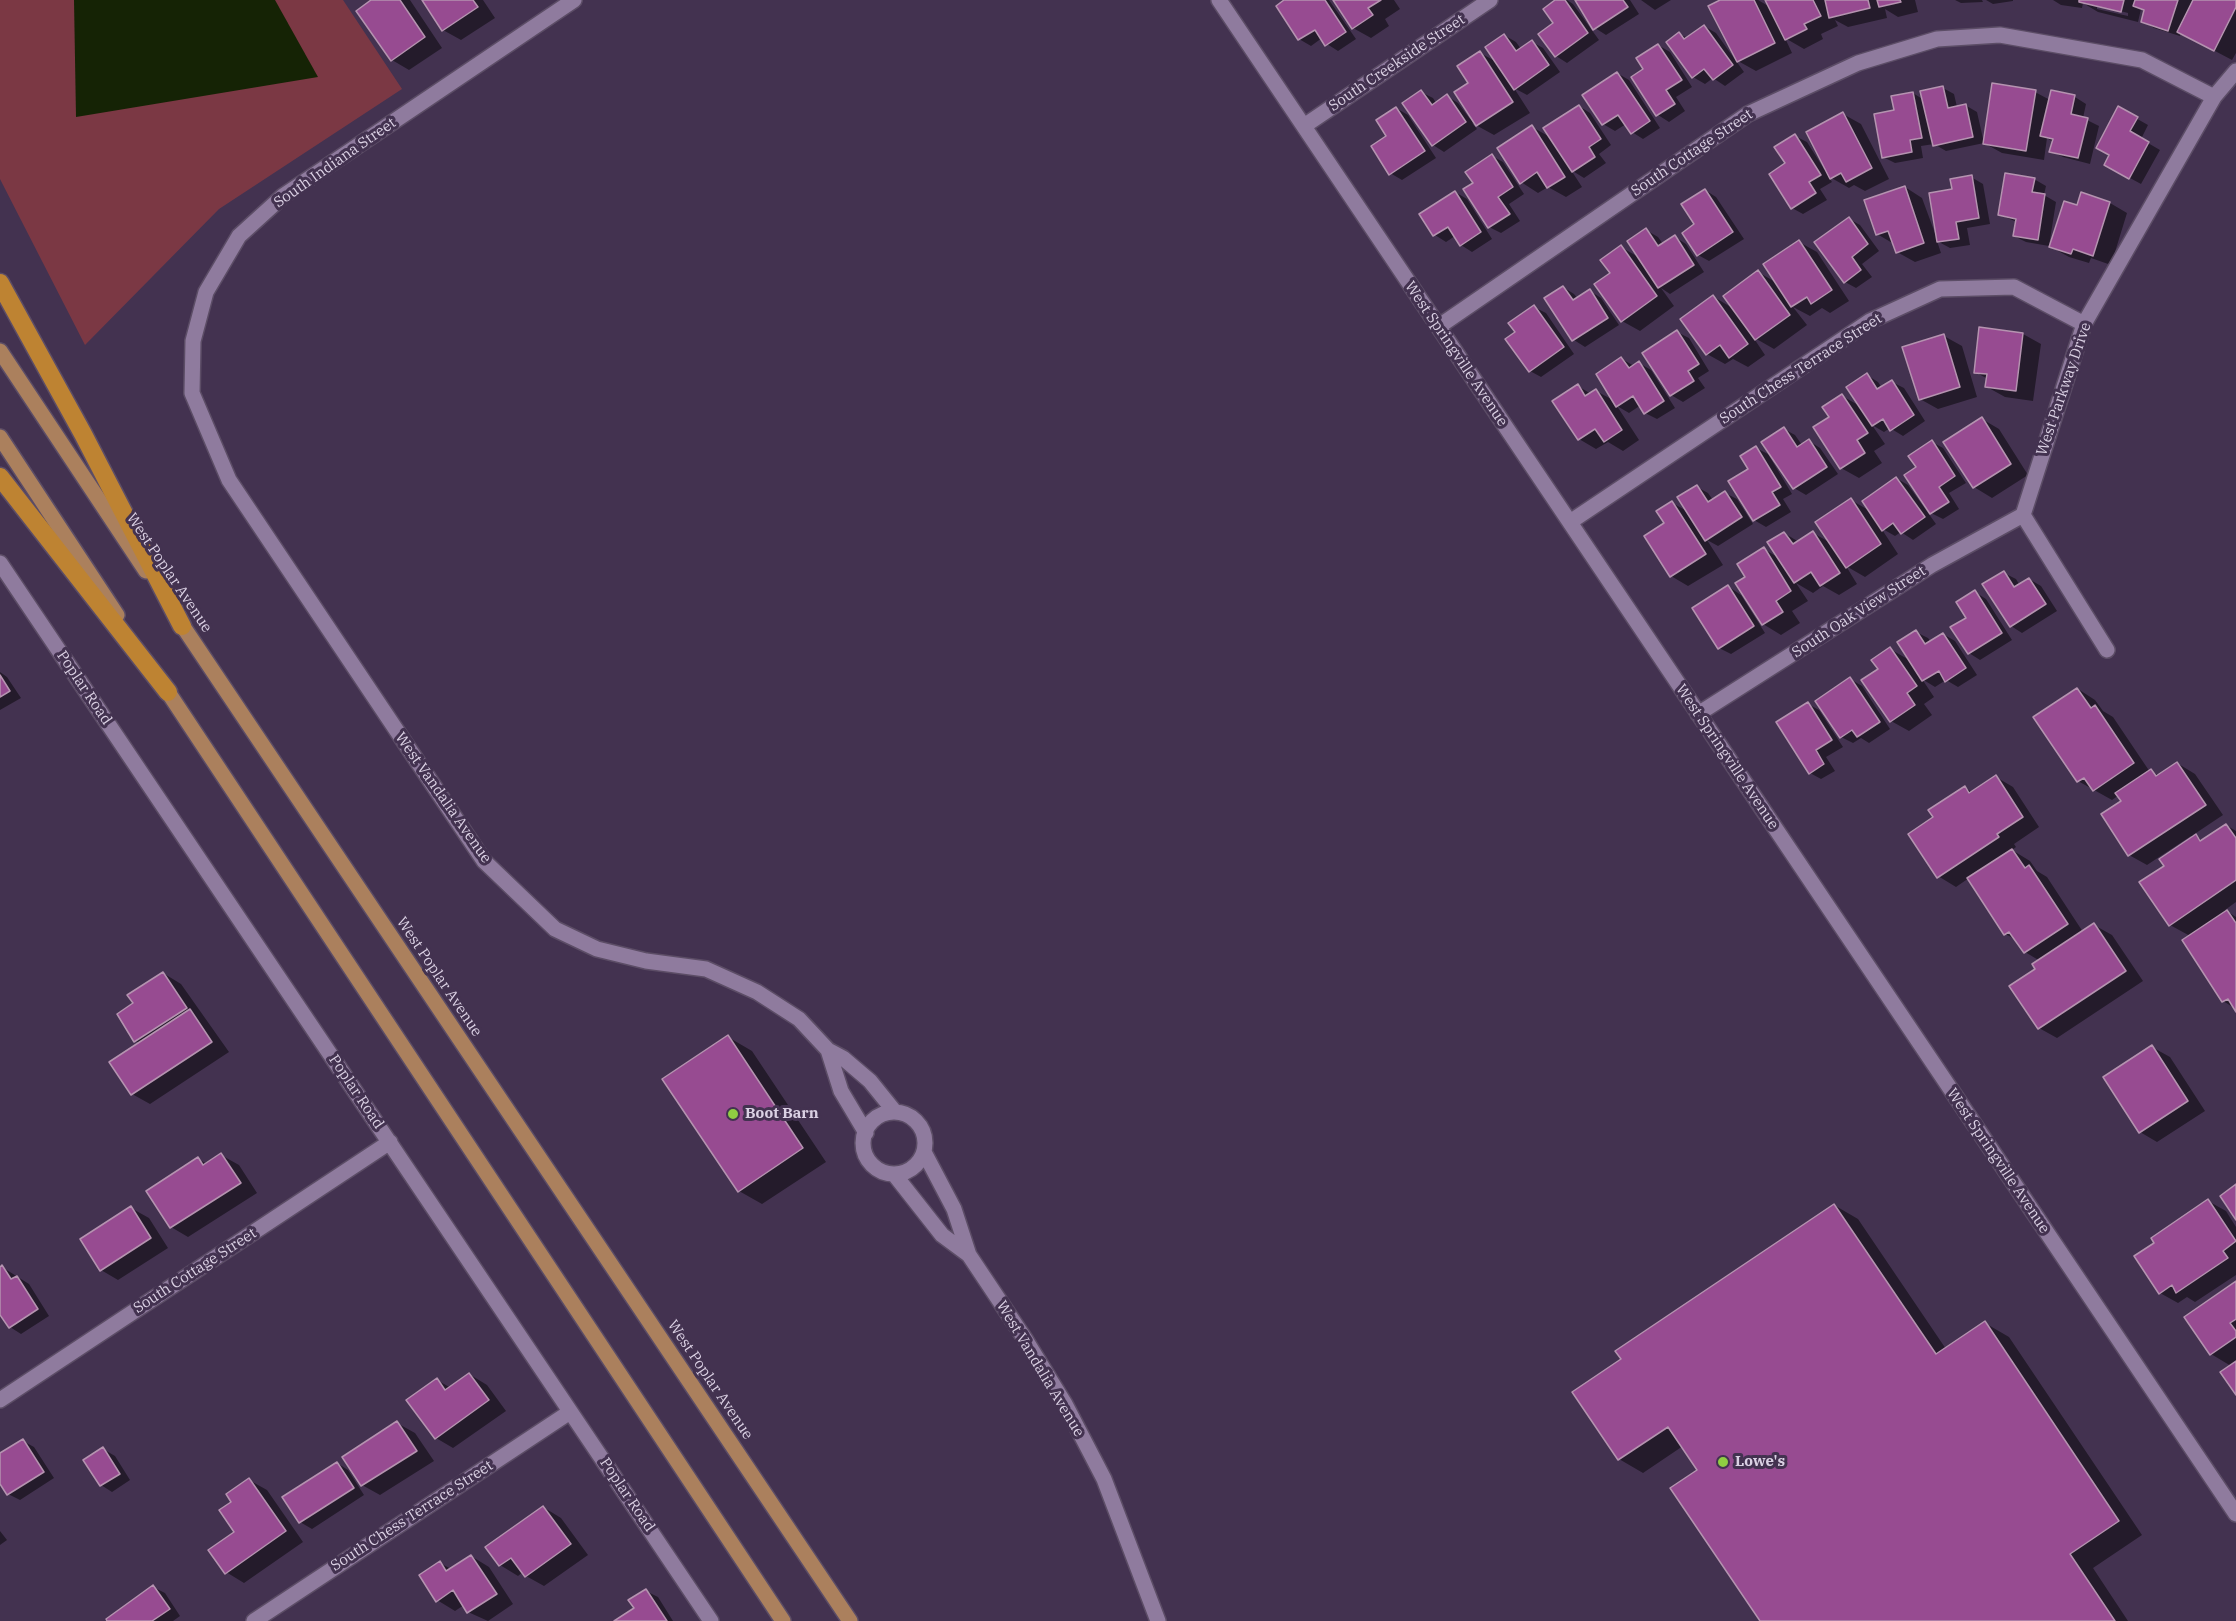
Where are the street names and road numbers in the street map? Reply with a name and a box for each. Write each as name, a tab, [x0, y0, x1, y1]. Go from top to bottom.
street label: South Creekside Street	[1325, 11, 1469, 115]
street label: South Cottage Street	[1628, 106, 1756, 200]
street label: South Indiana Street	[270, 114, 400, 212]
street label: West Springville Avenue	[1401, 278, 1511, 430]
street label: South Chess Terrace Street	[1717, 310, 1885, 428]
street label: West Parkway Drive	[2033, 320, 2095, 458]
street label: West Poplar Avenue	[122, 510, 216, 636]
street label: South Oak View Street	[1789, 562, 1929, 662]
street label: Poplar Road	[53, 648, 115, 728]
street label: West Springville Avenue	[1672, 681, 1782, 833]
street label: West Vandalia Avenue	[391, 729, 495, 867]
street label: West Poplar Avenue	[392, 914, 486, 1040]
street label: Poplar Road	[325, 1052, 387, 1132]
street label: West Springville Avenue	[1943, 1085, 2053, 1237]
street label: South Cottage Street	[130, 1225, 260, 1317]
street label: West Vandalia Avenue	[992, 1298, 1088, 1440]
street label: West Poplar Avenue	[663, 1317, 757, 1443]
street label: Poplar Road	[596, 1455, 658, 1535]
street label: South Chess Terrace Street	[328, 1457, 496, 1575]

